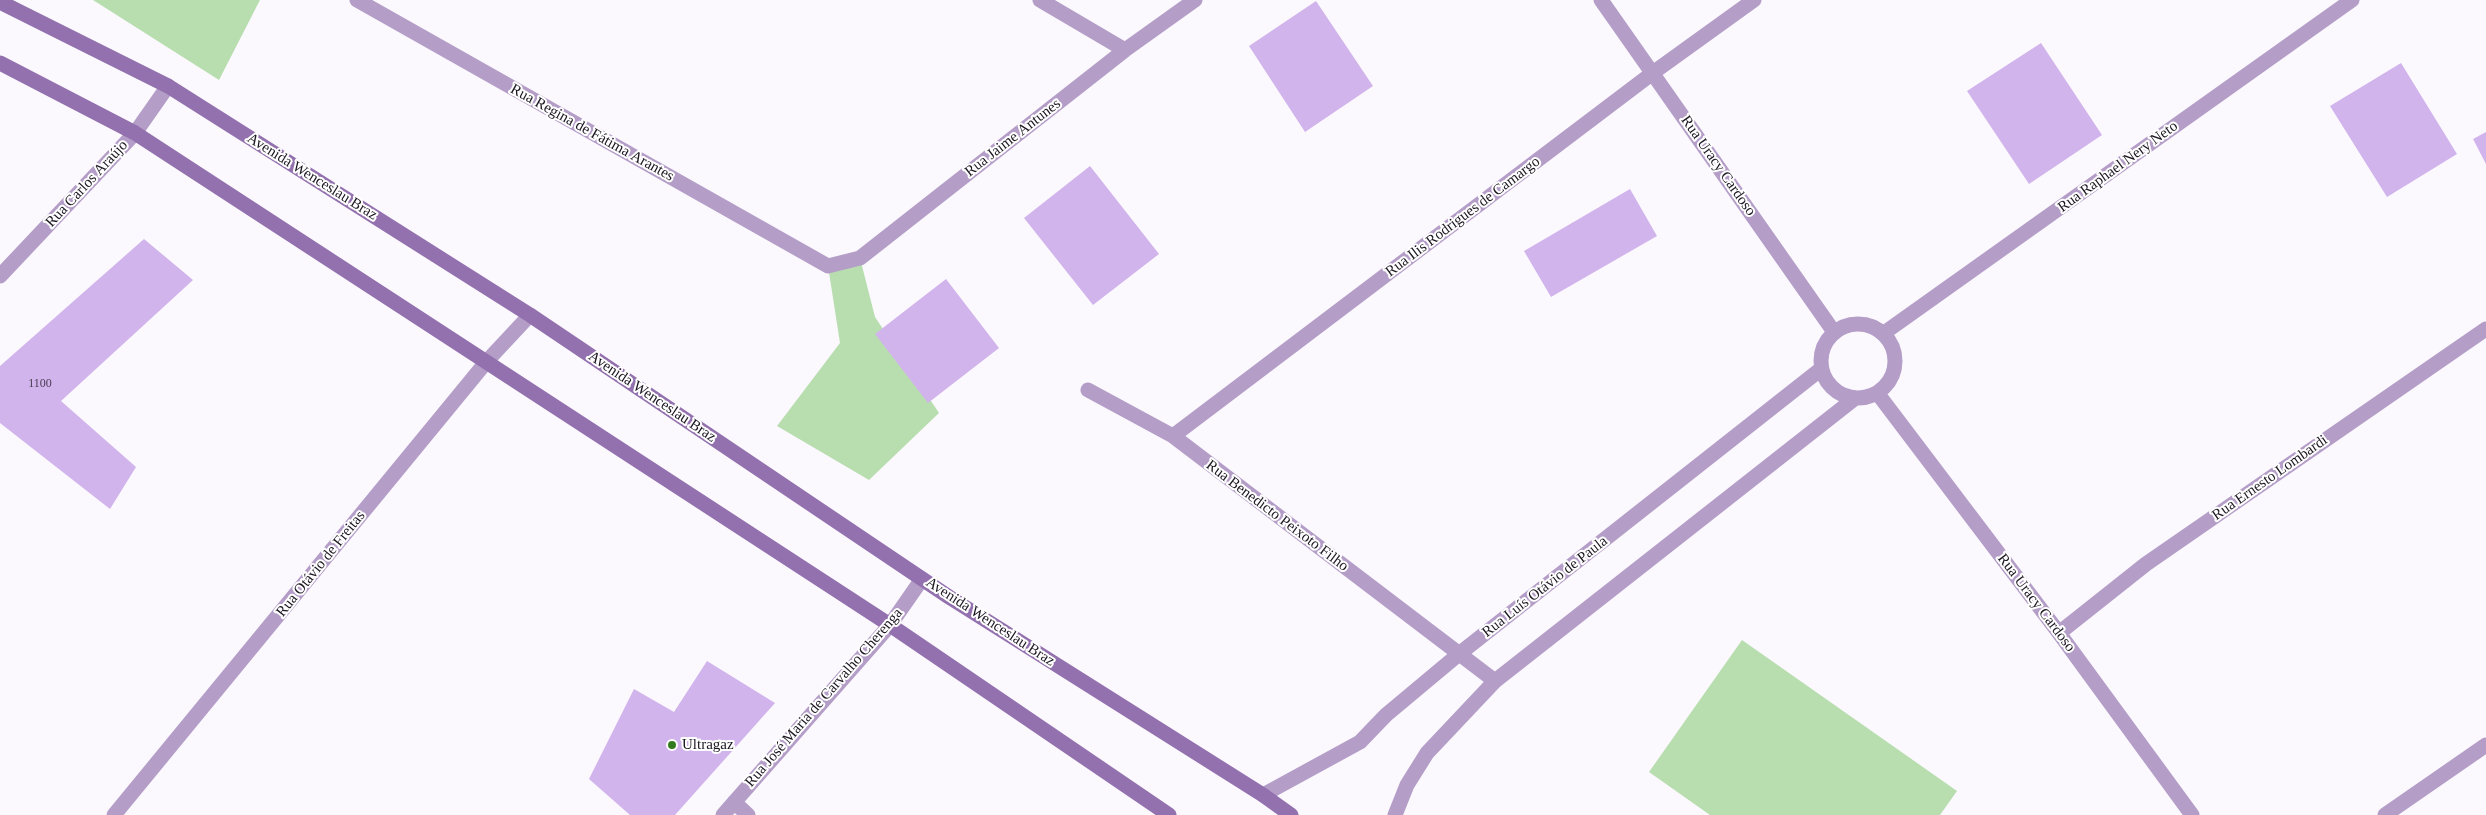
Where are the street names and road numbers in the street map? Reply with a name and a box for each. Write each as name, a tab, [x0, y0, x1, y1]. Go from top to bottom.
street label: Rua Regina de Fátima Arantes	[507, 80, 677, 186]
street label: Rua Jaime Antunes	[962, 95, 1064, 181]
street label: Rua Uracy Cardoso	[1677, 112, 1759, 220]
street label: Rua Raphael Nery Neto	[2055, 117, 2181, 217]
street label: Avenida Wenceslau Braz	[244, 130, 380, 224]
street label: Rua Carlos Araújo	[42, 137, 132, 231]
street label: Rua Ilis Rodrigues de Camargo	[1382, 153, 1544, 281]
street label: Avenida Wenceslau Braz	[585, 348, 719, 446]
street label: Rua Ernesto Lombardi	[2209, 431, 2331, 525]
street label: Rua Benedicto Peixoto Filho	[1202, 457, 1352, 575]
street label: Rua Otávio de Freitas	[273, 507, 369, 621]
street label: Rua Luís Otávio de Paula	[1479, 532, 1611, 642]
street label: Rua Uracy Cardoso	[1993, 550, 2079, 656]
street label: Avenida Wenceslau Braz	[922, 574, 1058, 670]
street label: Rua José Maria de Carvalho Cherenga	[741, 605, 907, 791]

